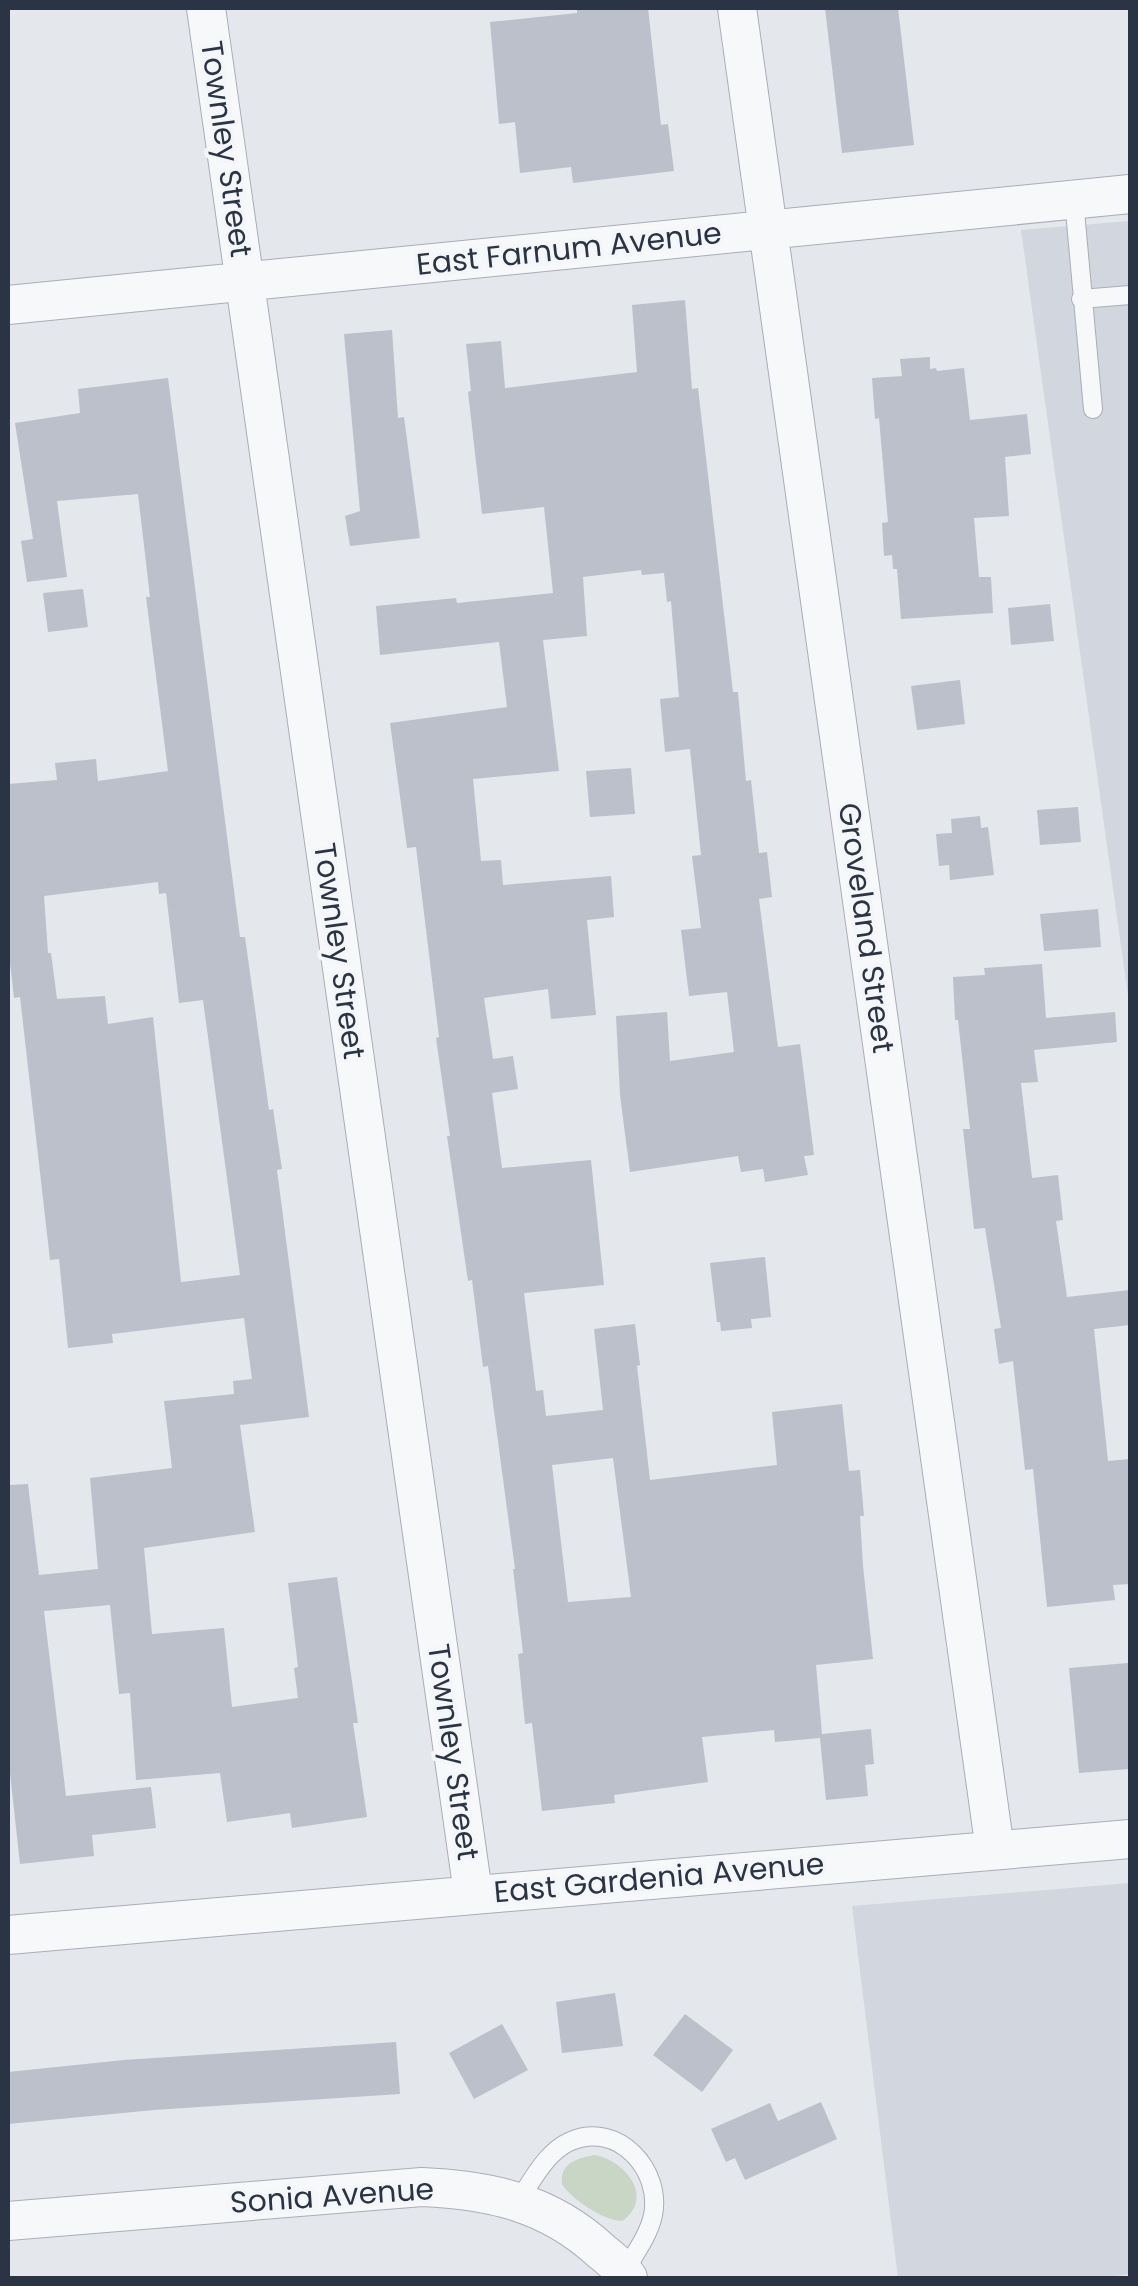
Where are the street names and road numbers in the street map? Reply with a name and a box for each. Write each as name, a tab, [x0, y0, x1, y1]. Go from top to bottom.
street label: Townley Street	[190, 38, 263, 260]
street label: East Farnum Avenue	[414, 211, 724, 286]
street label: Groveland Street	[828, 800, 905, 1056]
street label: Townley Street	[303, 840, 376, 1062]
street label: Townley Street	[417, 1641, 490, 1863]
street label: East Gardenia Avenue	[492, 1842, 826, 1913]
street label: Sonia Avenue	[229, 2167, 435, 2224]

